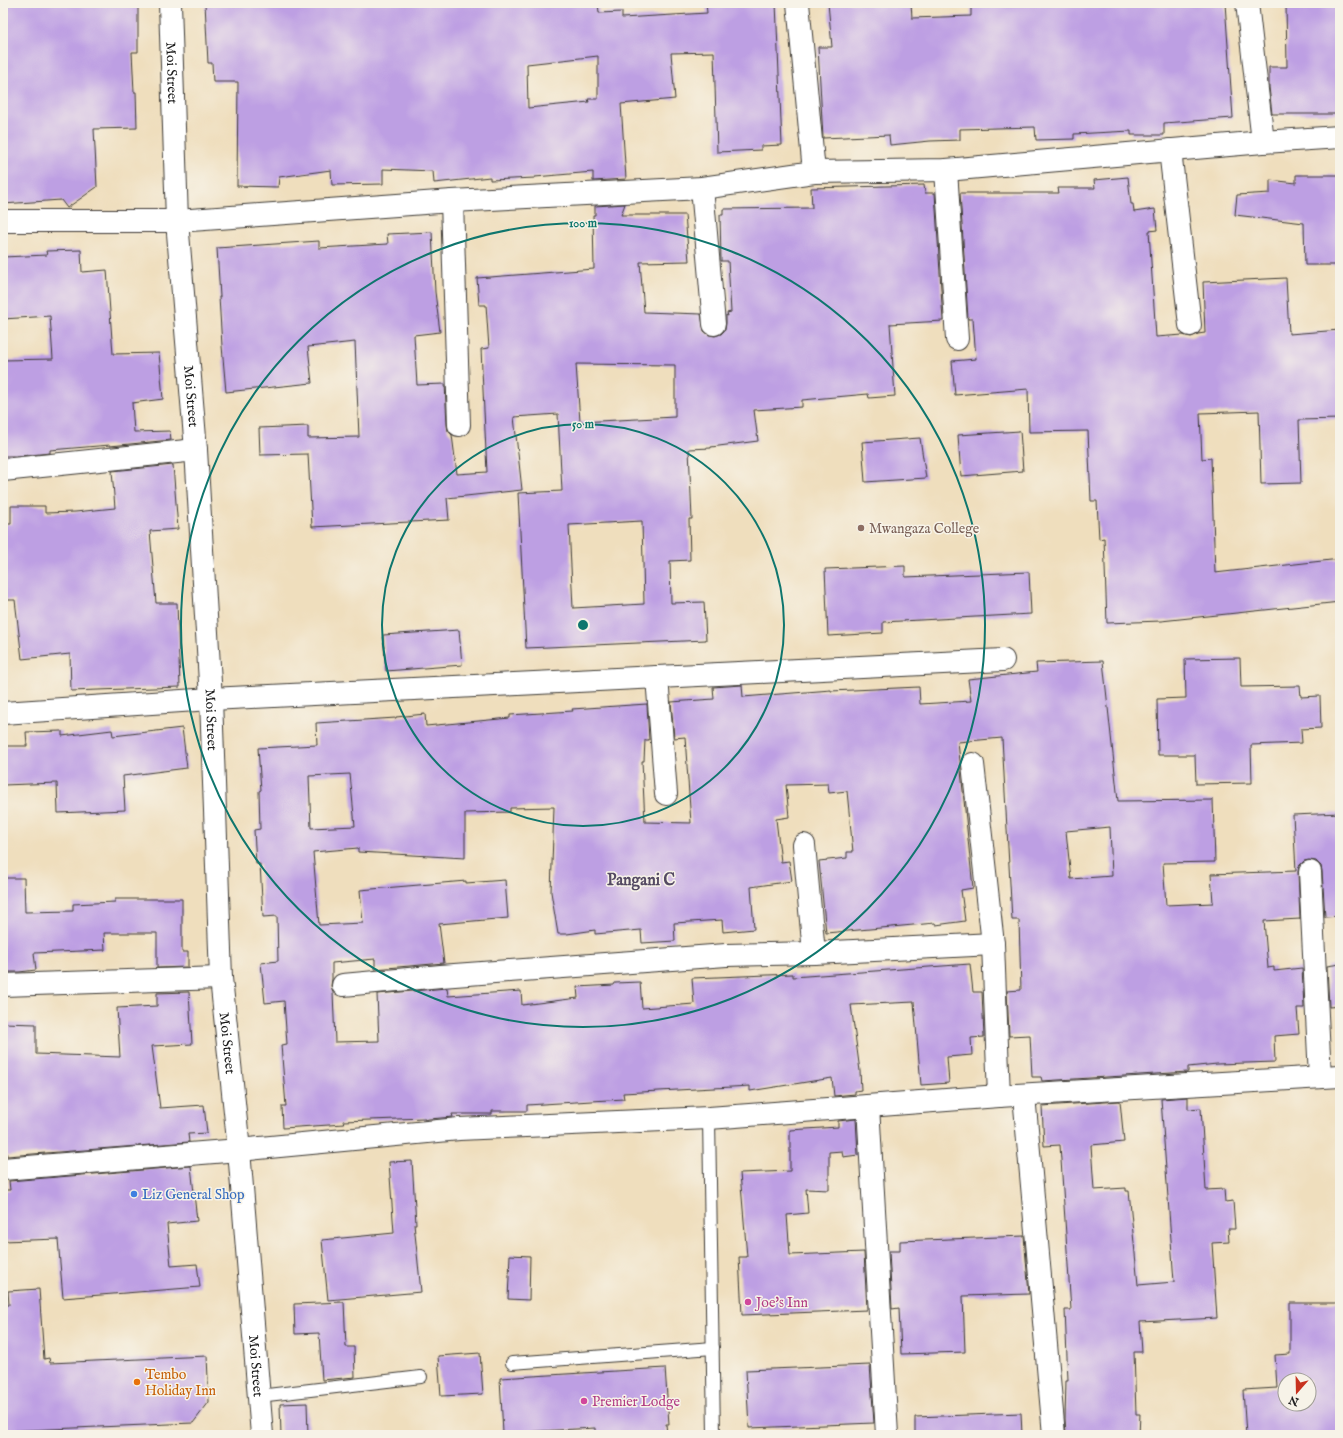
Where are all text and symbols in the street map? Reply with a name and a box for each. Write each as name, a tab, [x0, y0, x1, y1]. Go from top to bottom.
street label: Moi Street	[161, 42, 181, 105]
text: 100 m	[569, 216, 598, 231]
street label: Moi Street	[179, 365, 202, 428]
text: 50 m	[572, 417, 595, 432]
place label: Mwangaza College	[869, 520, 980, 538]
marker: Mwangaza College	[856, 523, 866, 533]
centre of rings	[576, 618, 590, 632]
street label: Moi Street	[200, 688, 221, 751]
district label: Pangani C	[607, 871, 676, 891]
street label: Moi Street	[215, 1011, 239, 1075]
place label: Liz General Shop	[142, 1186, 245, 1204]
marker: Liz General Shop	[129, 1189, 139, 1199]
place label: Joe's Inn	[754, 1294, 809, 1312]
marker: Joe's Inn	[743, 1297, 753, 1307]
street label: Moi Street	[244, 1334, 267, 1398]
place label: Tembo Holiday Inn	[145, 1366, 217, 1400]
north arrow	[1277, 1372, 1317, 1412]
marker: Tembo Holiday Inn	[132, 1377, 142, 1387]
text: N	[1287, 1392, 1302, 1409]
place label: Premier Lodge	[592, 1393, 680, 1411]
marker: Premier Lodge	[579, 1396, 589, 1406]

